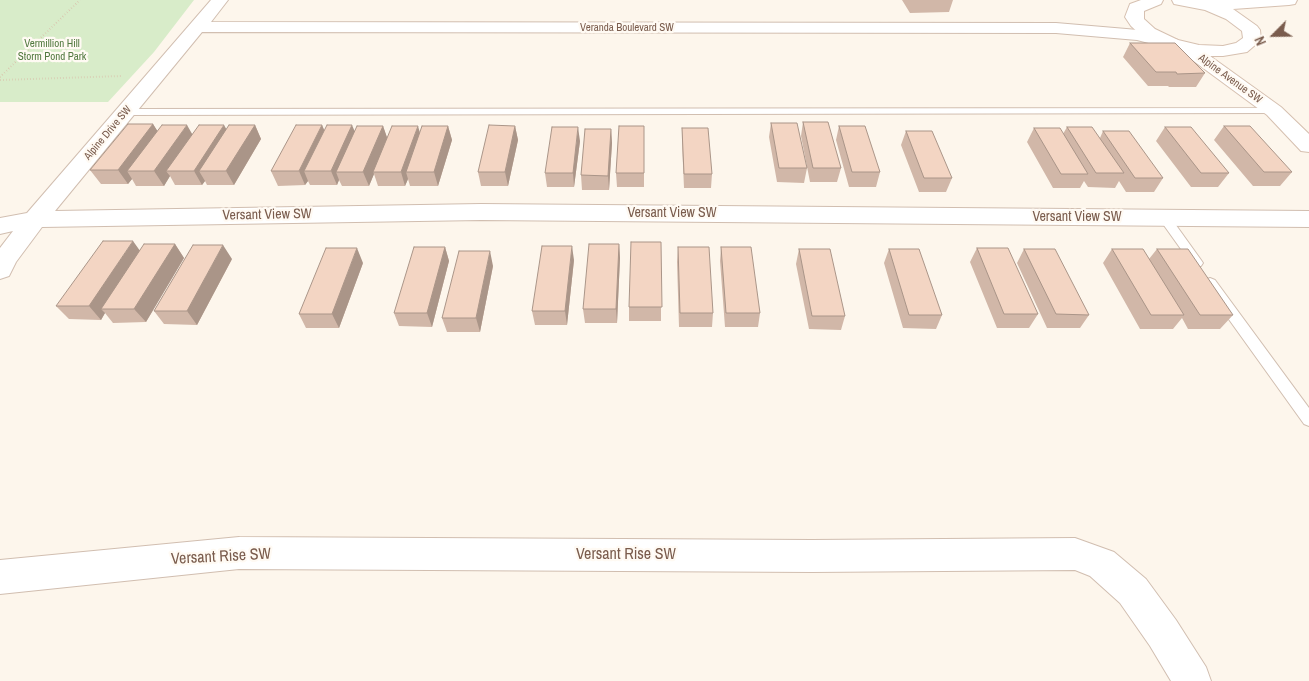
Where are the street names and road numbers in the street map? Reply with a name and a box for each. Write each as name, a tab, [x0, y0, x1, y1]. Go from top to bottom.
street label: Veranda Boulevard SW	[580, 21, 674, 35]
street label: Alpine Avenue SW	[1196, 51, 1264, 107]
street label: Alpine Drive SW	[82, 103, 134, 163]
street label: Versant View SW	[627, 205, 717, 221]
street label: Versant View SW	[222, 206, 312, 224]
street label: Versant View SW	[1032, 209, 1122, 225]
street label: Versant Rise SW	[171, 545, 271, 569]
street label: Versant Rise SW	[576, 545, 676, 565]

